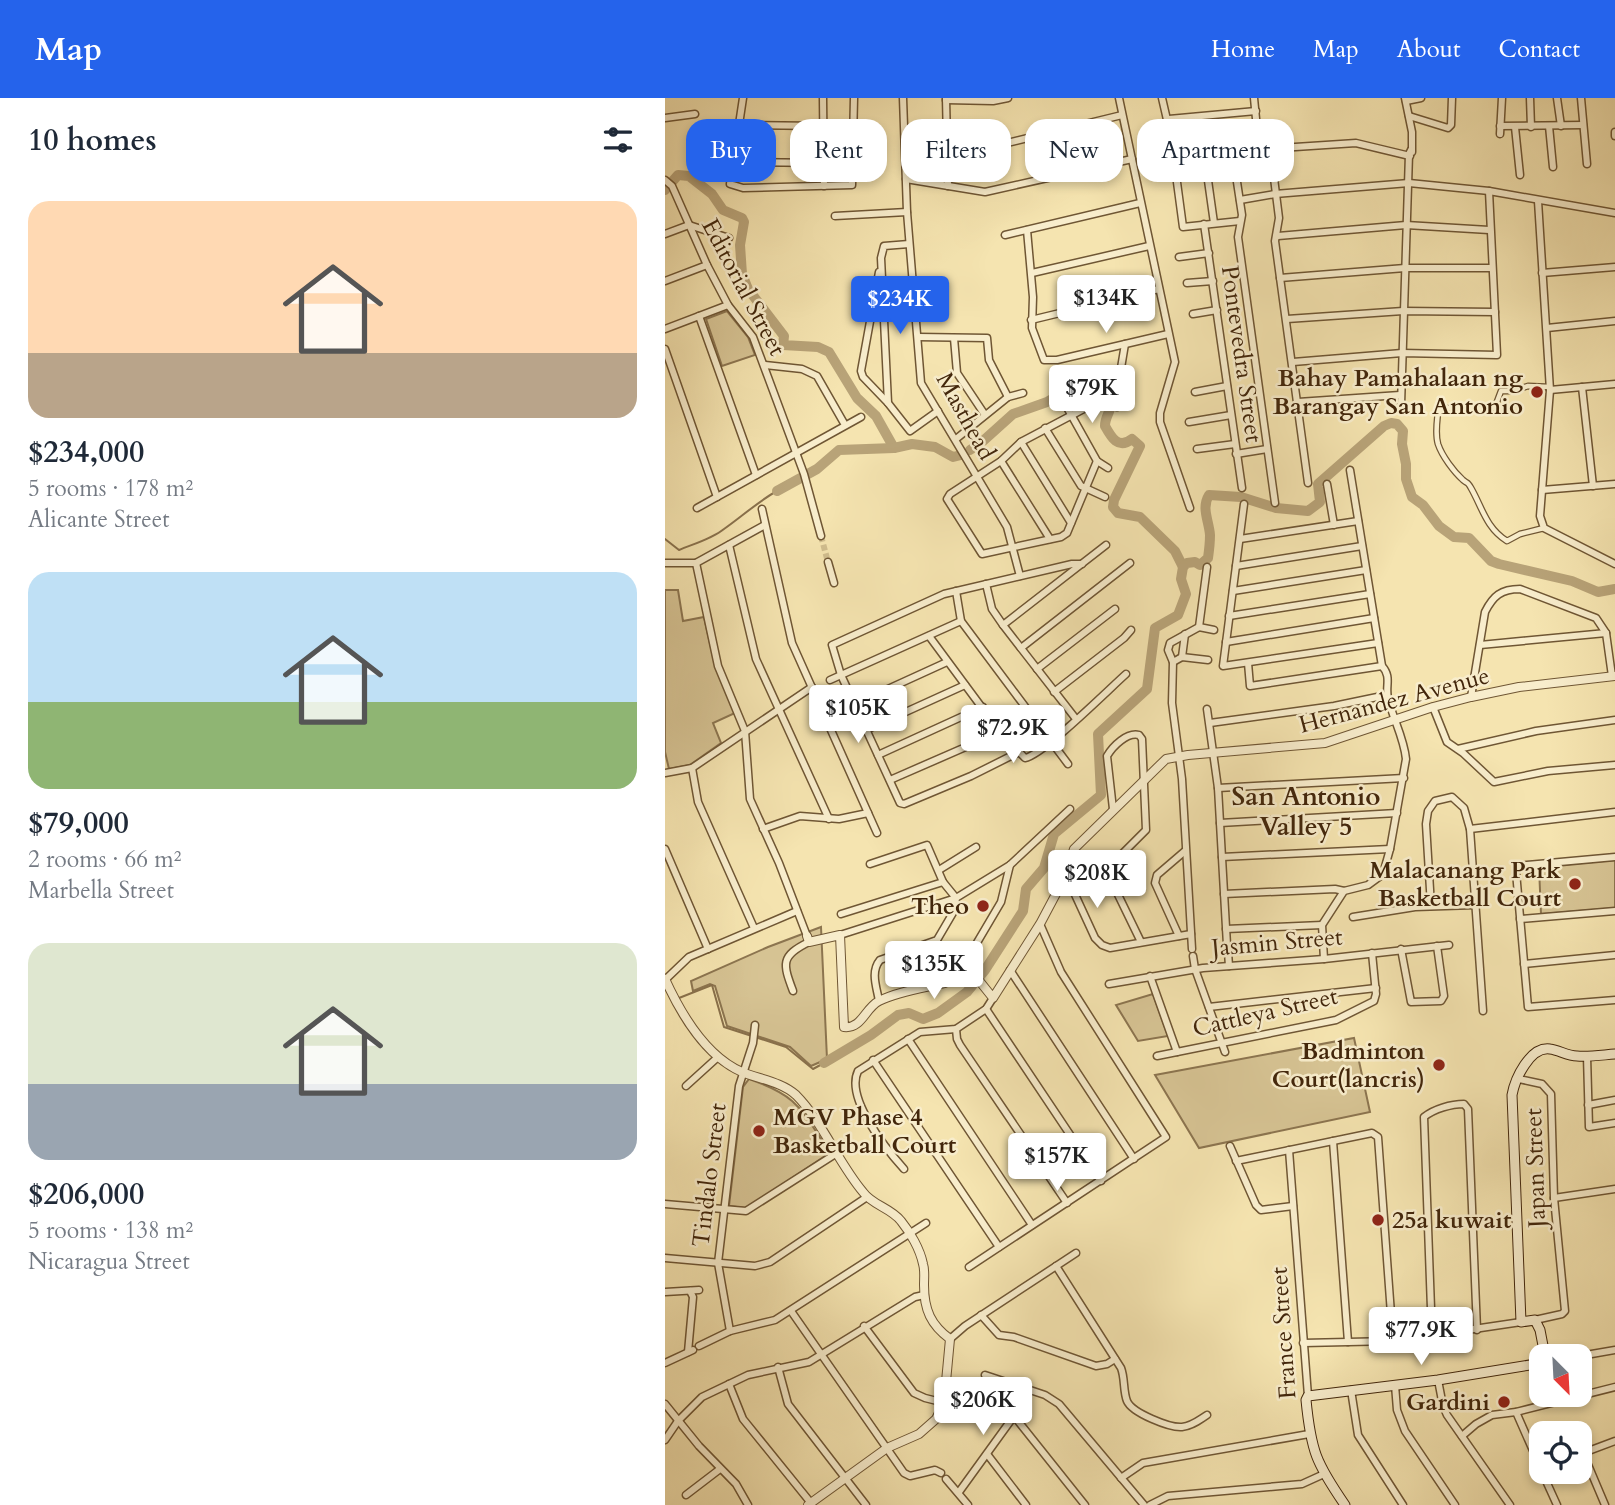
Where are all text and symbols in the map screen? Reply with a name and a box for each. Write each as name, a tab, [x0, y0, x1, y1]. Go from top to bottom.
text: Map	[35, 27, 102, 72]
text: Home	[1211, 33, 1275, 66]
text: Map	[1313, 33, 1359, 66]
text: About	[1397, 33, 1461, 66]
text: Contact	[1499, 33, 1580, 66]
chip: Buy	[686, 119, 776, 182]
chip: Rent	[790, 119, 887, 182]
chip: Filters	[901, 119, 1011, 182]
chip: New	[1025, 119, 1123, 182]
chip: Apartment	[1137, 119, 1294, 182]
text: 10 homes	[28, 120, 157, 161]
icon: filters	[599, 121, 637, 159]
street label: Editorial Street	[694, 213, 794, 362]
icon: home	[270, 246, 396, 372]
street label: Pontevedra Street	[1213, 263, 1270, 445]
pin: $134K	[1057, 275, 1155, 335]
pin: $234K	[851, 276, 949, 336]
text: $134K	[1073, 282, 1139, 313]
text: $234K	[867, 283, 933, 314]
place label: Bahay Pamahalaan ng Barangay San Antonio	[1273, 362, 1524, 423]
street label: Masthead	[928, 366, 1003, 466]
pin: $79K	[1051, 366, 1133, 425]
text: $79K	[1065, 372, 1119, 403]
marker: Bahay Pamahalaan ng Barangay San Antonio	[1529, 384, 1545, 400]
text: $234,000	[28, 432, 144, 473]
text: 5 rooms · 178 m²	[28, 473, 193, 504]
text: Alicante Street	[28, 504, 169, 535]
icon: home	[270, 617, 396, 743]
street label: Hernandez Avenue	[1295, 659, 1493, 742]
pin: $105K	[809, 686, 907, 745]
text: $105K	[825, 692, 891, 723]
pin: $72.9K	[956, 706, 1070, 765]
text: $72.9K	[977, 712, 1049, 743]
district label: San Antonio Valley 5	[1231, 779, 1381, 844]
text: $79,000	[28, 803, 129, 844]
text: 2 rooms · 66 m²	[28, 844, 181, 875]
pin: $208K	[1048, 850, 1146, 910]
place label: Malacanang Park Basketball Court	[1369, 854, 1562, 915]
text: $208K	[1064, 857, 1130, 888]
text: Marbella Street	[28, 875, 174, 906]
marker: Malacanang Park Basketball Court	[1567, 876, 1583, 892]
place label: Theo	[911, 890, 969, 923]
marker: Theo	[975, 898, 991, 914]
street label: Jasmin Street	[1207, 920, 1344, 965]
pin: $135K	[885, 942, 983, 1001]
text: $135K	[901, 948, 967, 979]
street label: Cattleya Street	[1189, 980, 1341, 1045]
icon: home	[270, 988, 396, 1114]
place label: Badminton Court(lancris)	[1272, 1035, 1426, 1096]
marker: Badminton Court(lancris)	[1431, 1057, 1447, 1073]
street label: Tindalo Street	[684, 1101, 735, 1249]
place label: MGV Phase 4 Basketball Court	[773, 1101, 957, 1162]
street label: Japan Street	[1517, 1107, 1554, 1231]
marker: MGV Phase 4 Basketball Court	[751, 1123, 767, 1139]
pin: $157K	[1008, 1134, 1106, 1193]
text: $157K	[1024, 1140, 1090, 1171]
text: $206,000	[28, 1174, 144, 1215]
place label: 25a kuwait	[1392, 1204, 1512, 1237]
marker: 25a kuwait	[1370, 1212, 1386, 1228]
text: 5 rooms · 138 m²	[28, 1215, 193, 1246]
text: Nicaragua Street	[28, 1246, 190, 1277]
street label: France Street	[1262, 1265, 1305, 1400]
pin: $77.9K	[1364, 1308, 1478, 1367]
text: $77.9K	[1385, 1314, 1457, 1345]
north arrow	[1529, 1344, 1593, 1407]
map controls	[1529, 1344, 1592, 1484]
pin: $206K	[934, 1378, 1032, 1437]
text: $206K	[950, 1384, 1016, 1415]
place label: Gardini	[1406, 1386, 1490, 1419]
marker: Gardini	[1496, 1394, 1512, 1410]
button: locate	[1529, 1421, 1592, 1484]

